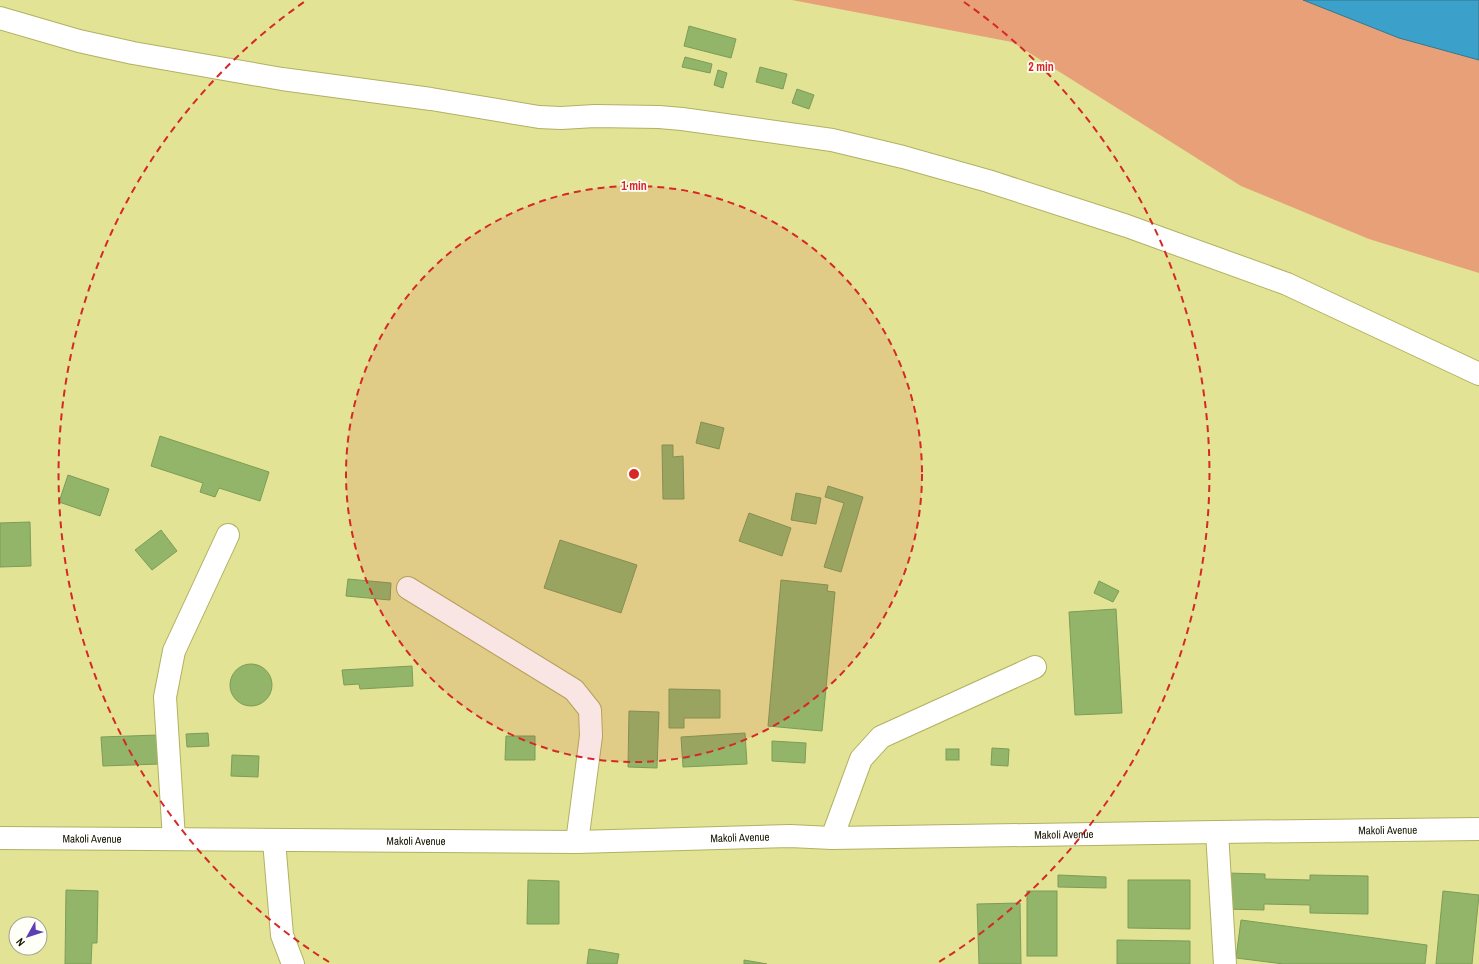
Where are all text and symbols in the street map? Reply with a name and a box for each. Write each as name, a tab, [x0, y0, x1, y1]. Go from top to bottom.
text: 2 min	[1028, 59, 1054, 75]
text: 1 min	[621, 178, 647, 194]
centre of rings	[627, 467, 641, 481]
street label: Makoli Avenue	[1358, 823, 1417, 837]
street label: Makoli Avenue	[1034, 827, 1094, 842]
street label: Makoli Avenue	[710, 830, 770, 845]
street label: Makoli Avenue	[62, 831, 122, 846]
street label: Makoli Avenue	[386, 834, 446, 848]
north arrow	[8, 916, 48, 956]
text: N	[13, 935, 28, 949]

